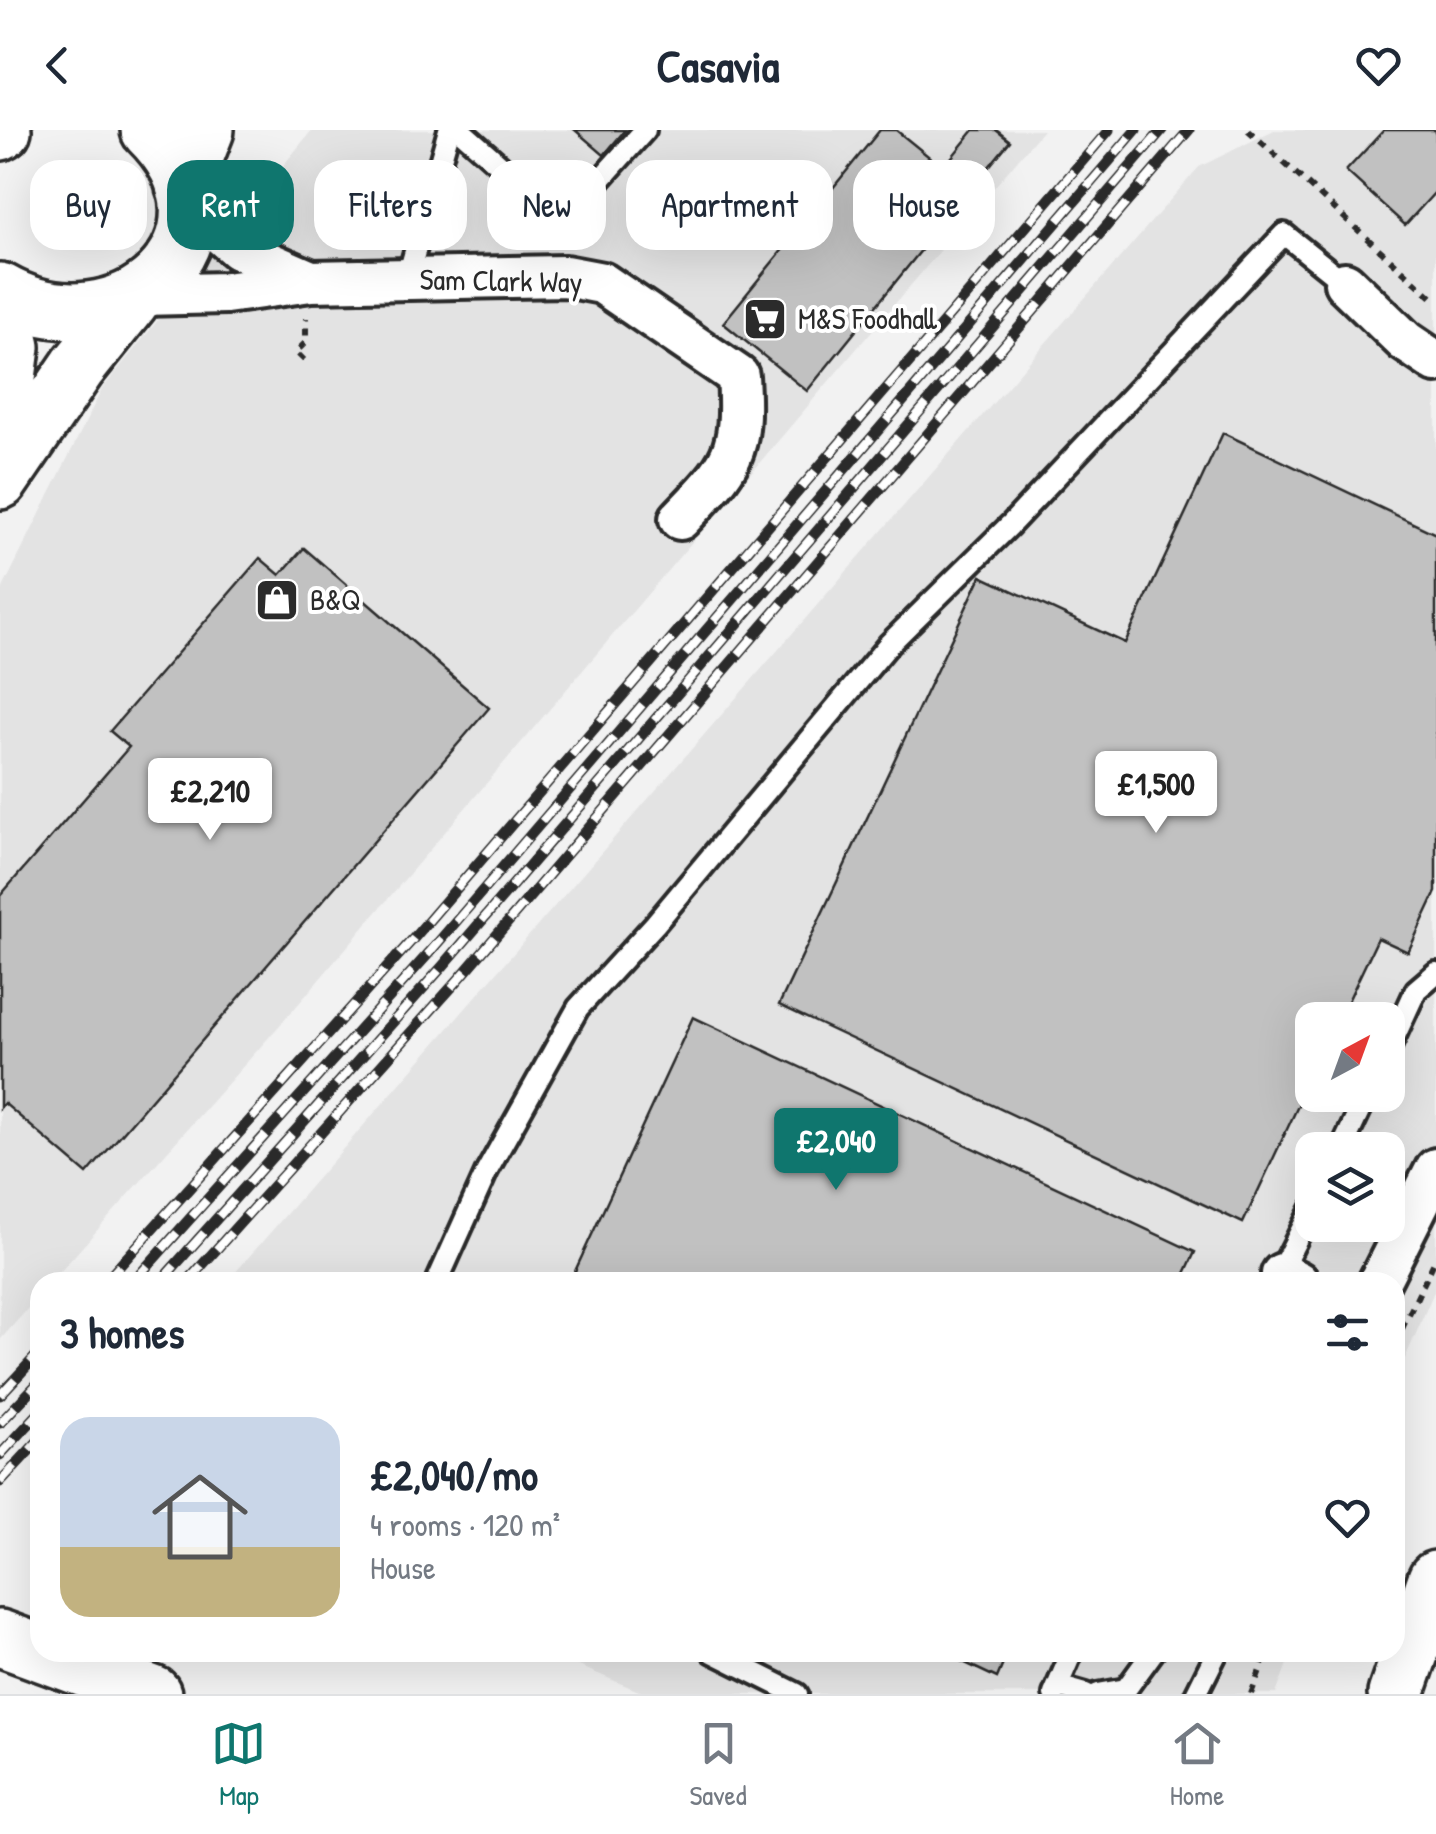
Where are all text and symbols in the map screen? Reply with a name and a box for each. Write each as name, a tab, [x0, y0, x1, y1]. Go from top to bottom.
text: Casavia	[657, 35, 780, 96]
icon: back	[30, 38, 85, 93]
icon: heart	[1351, 38, 1406, 93]
chip: Buy	[30, 160, 147, 250]
chip: Rent	[167, 160, 294, 250]
chip: Filters	[314, 160, 467, 250]
chip: New	[487, 160, 606, 250]
chip: Apartment	[626, 160, 833, 250]
chip: House	[853, 160, 995, 250]
street label: Sam Clark Way	[419, 259, 583, 301]
supermarket icon: M&S Foodhall	[742, 296, 788, 342]
place label: M&S Foodhall	[798, 298, 938, 338]
shop icon: B&Q	[254, 577, 300, 623]
place label: B&Q	[310, 579, 361, 619]
pin: £1,500	[1075, 751, 1237, 836]
pin: £2,210	[129, 758, 291, 843]
text: £1,500	[1117, 762, 1195, 805]
text: £2,210	[170, 769, 250, 812]
north arrow	[1295, 1002, 1405, 1112]
map controls	[1295, 1002, 1405, 1242]
pin: £2,040	[755, 1108, 917, 1193]
text: £2,040	[796, 1119, 876, 1162]
button: layers	[1295, 1132, 1405, 1242]
text: 3 homes	[60, 1304, 185, 1361]
icon: filters	[1320, 1305, 1375, 1360]
text: £2,040/mo	[370, 1446, 538, 1503]
icon: home	[140, 1457, 260, 1577]
icon: heart	[1320, 1490, 1375, 1545]
text: 4 rooms · 120 m²	[370, 1503, 560, 1546]
text: House	[370, 1546, 436, 1589]
tab: Map	[211, 1716, 266, 1814]
tab: Saved	[689, 1716, 747, 1814]
tab: Home	[1170, 1716, 1225, 1814]

